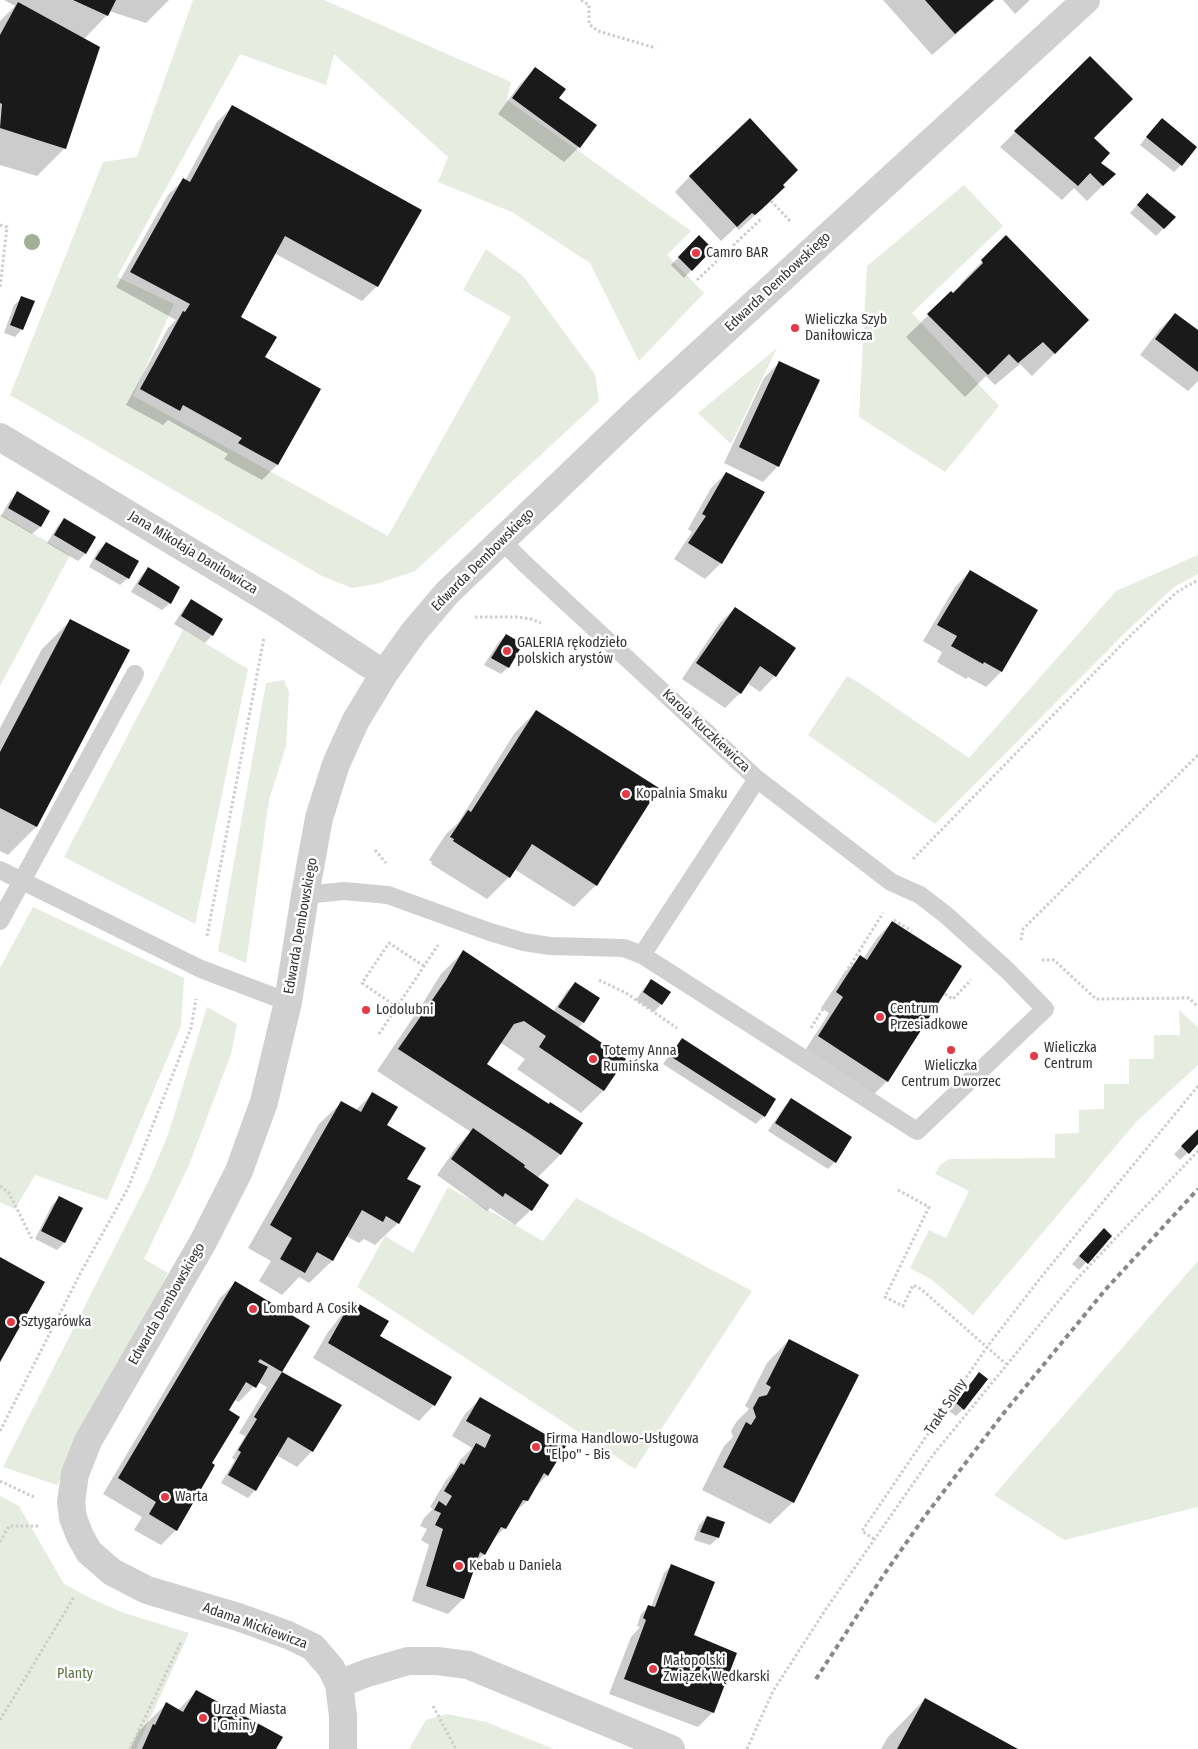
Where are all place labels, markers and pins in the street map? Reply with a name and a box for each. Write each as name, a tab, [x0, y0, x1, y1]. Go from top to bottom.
place label: Camro BAR	[706, 245, 768, 261]
marker: Camro BAR	[690, 247, 702, 259]
place label: Wieliczka Szyb Daniłowicza	[805, 312, 887, 344]
marker: Wieliczka Szyb Daniłowicza	[789, 322, 801, 334]
place label: GALERIA rękodzieło polskich arystów	[517, 635, 627, 668]
marker: GALERIA rękodzieło polskich arystów	[501, 645, 513, 657]
place label: Kopalnia Smaku	[636, 786, 728, 802]
marker: Kopalnia Smaku	[620, 788, 632, 800]
place label: Centrum Przesiadkowe	[890, 1001, 968, 1034]
place label: Lodolubni	[376, 1002, 433, 1018]
marker: Lodolubni	[360, 1004, 372, 1016]
marker: Centrum Przesiadkowe	[874, 1011, 886, 1023]
place label: Wieliczka Centrum	[1044, 1040, 1097, 1072]
place label: Totemy Anna Rumińska	[603, 1043, 677, 1076]
marker: Wieliczka Centrum Dworzec	[945, 1044, 957, 1056]
marker: Wieliczka Centrum	[1028, 1050, 1040, 1062]
marker: Totemy Anna Rumińska	[587, 1053, 599, 1065]
place label: Wieliczka Centrum Dworzec	[901, 1058, 1001, 1090]
place label: Lombard A Cosik	[263, 1301, 357, 1317]
marker: Lombard A Cosik	[247, 1303, 259, 1315]
place label: Sztygarówka	[21, 1314, 91, 1330]
marker: Sztygarówka	[5, 1316, 17, 1328]
place label: Firma Handlowo-Usługowa "Elpo" - Bis	[546, 1431, 699, 1464]
marker: Firma Handlowo-Usługowa "Elpo" - Bis	[530, 1441, 542, 1453]
place label: Warta	[175, 1489, 208, 1505]
marker: Warta	[159, 1491, 171, 1503]
place label: Kebab u Daniela	[469, 1558, 562, 1574]
marker: Kebab u Daniela	[453, 1560, 465, 1572]
place label: Małopolski Związek Wędkarski	[663, 1653, 770, 1685]
marker: Małopolski Związek Wędkarski	[647, 1663, 659, 1675]
place label: Urząd Miasta i Gminy	[213, 1702, 287, 1734]
marker: Urząd Miasta i Gminy	[197, 1712, 209, 1724]

